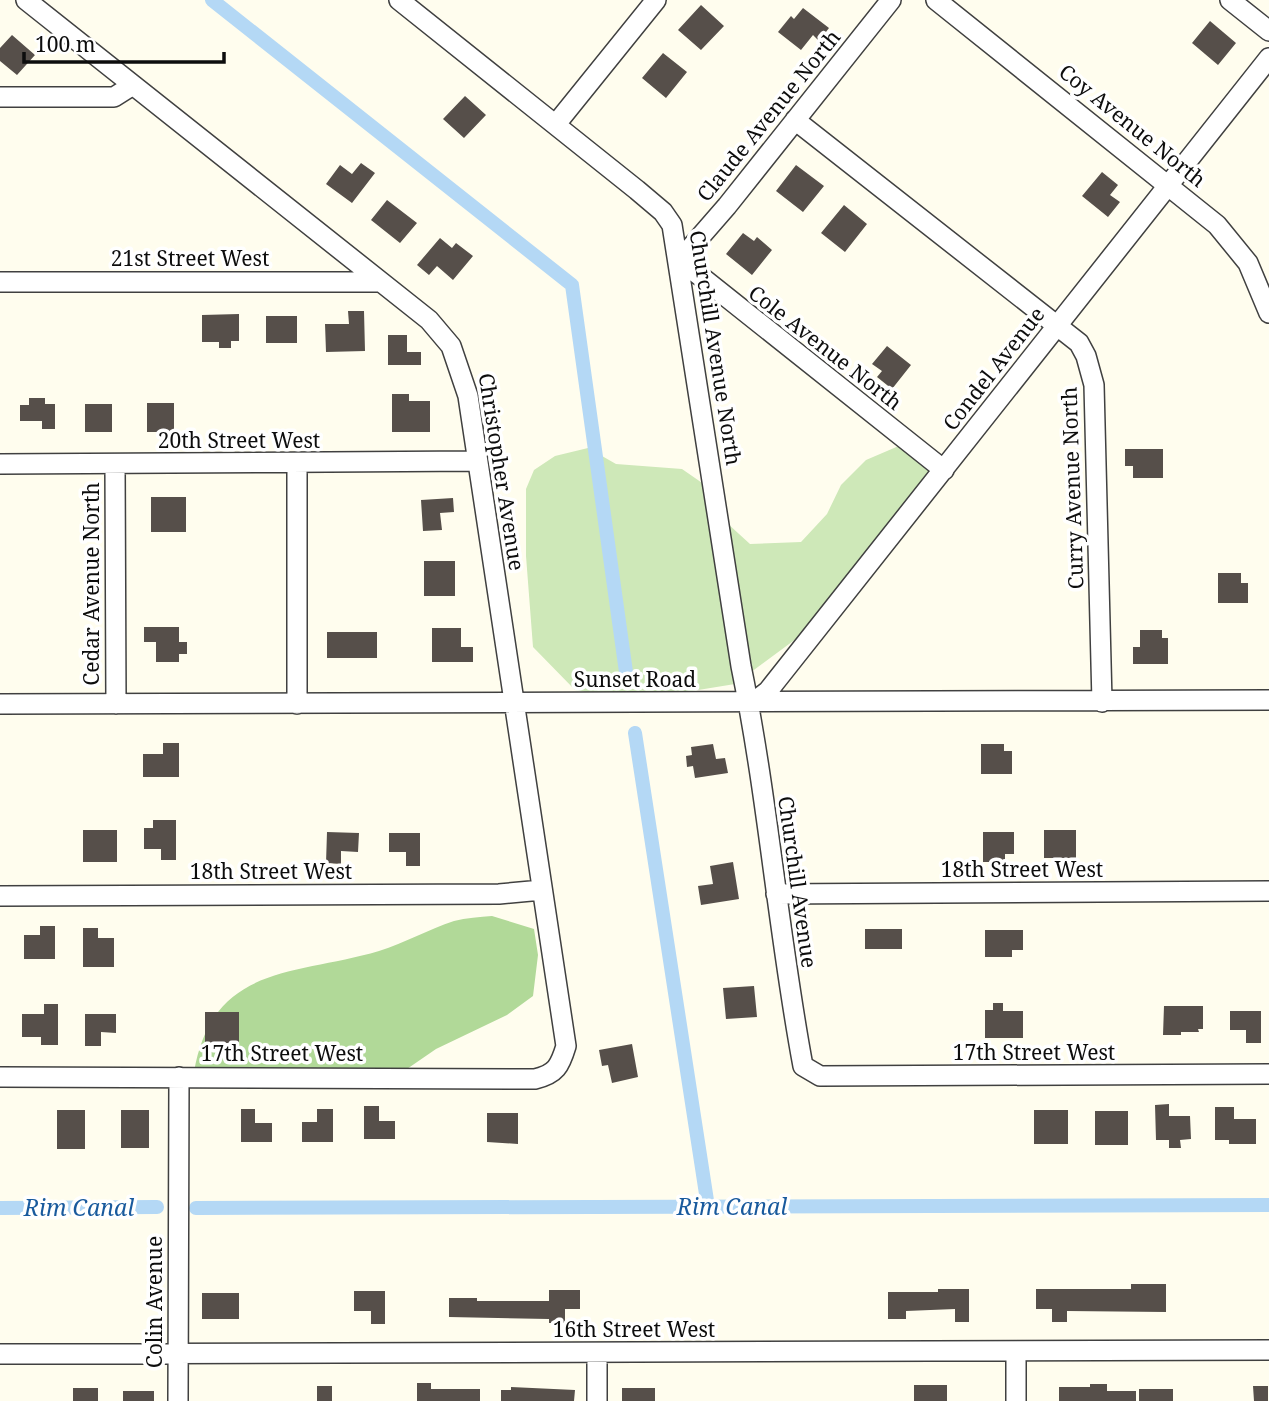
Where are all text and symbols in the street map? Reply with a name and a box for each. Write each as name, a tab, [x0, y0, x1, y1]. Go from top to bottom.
scale bar	[24, 21, 224, 65]
street label: Claude Avenue North	[690, 24, 846, 207]
text: 100 m	[35, 30, 96, 58]
street label: Coy Avenue North	[1053, 57, 1212, 193]
street label: Churchill Avenue North	[684, 228, 748, 467]
street label: 21st Street West	[111, 244, 269, 272]
street label: Cole Avenue North	[743, 278, 908, 416]
street label: Condel Avenue	[936, 301, 1050, 436]
street label: Christopher Avenue	[473, 371, 531, 573]
street label: Curry Avenue North	[1054, 386, 1090, 590]
street label: 20th Street West	[158, 426, 320, 454]
street label: Cedar Avenue North	[77, 482, 105, 686]
street label: Sunset Road	[574, 665, 696, 693]
street label: Churchill Avenue	[772, 794, 824, 970]
street label: 18th Street West	[941, 855, 1103, 883]
street label: 18th Street West	[190, 857, 352, 885]
street label: 17th Street West	[953, 1038, 1115, 1066]
street label: 17th Street West	[201, 1039, 363, 1067]
water label: Rim Canal	[676, 1190, 787, 1222]
water label: Rim Canal	[23, 1191, 134, 1223]
street label: Colin Avenue	[140, 1236, 168, 1368]
street label: 16th Street West	[553, 1315, 715, 1343]

